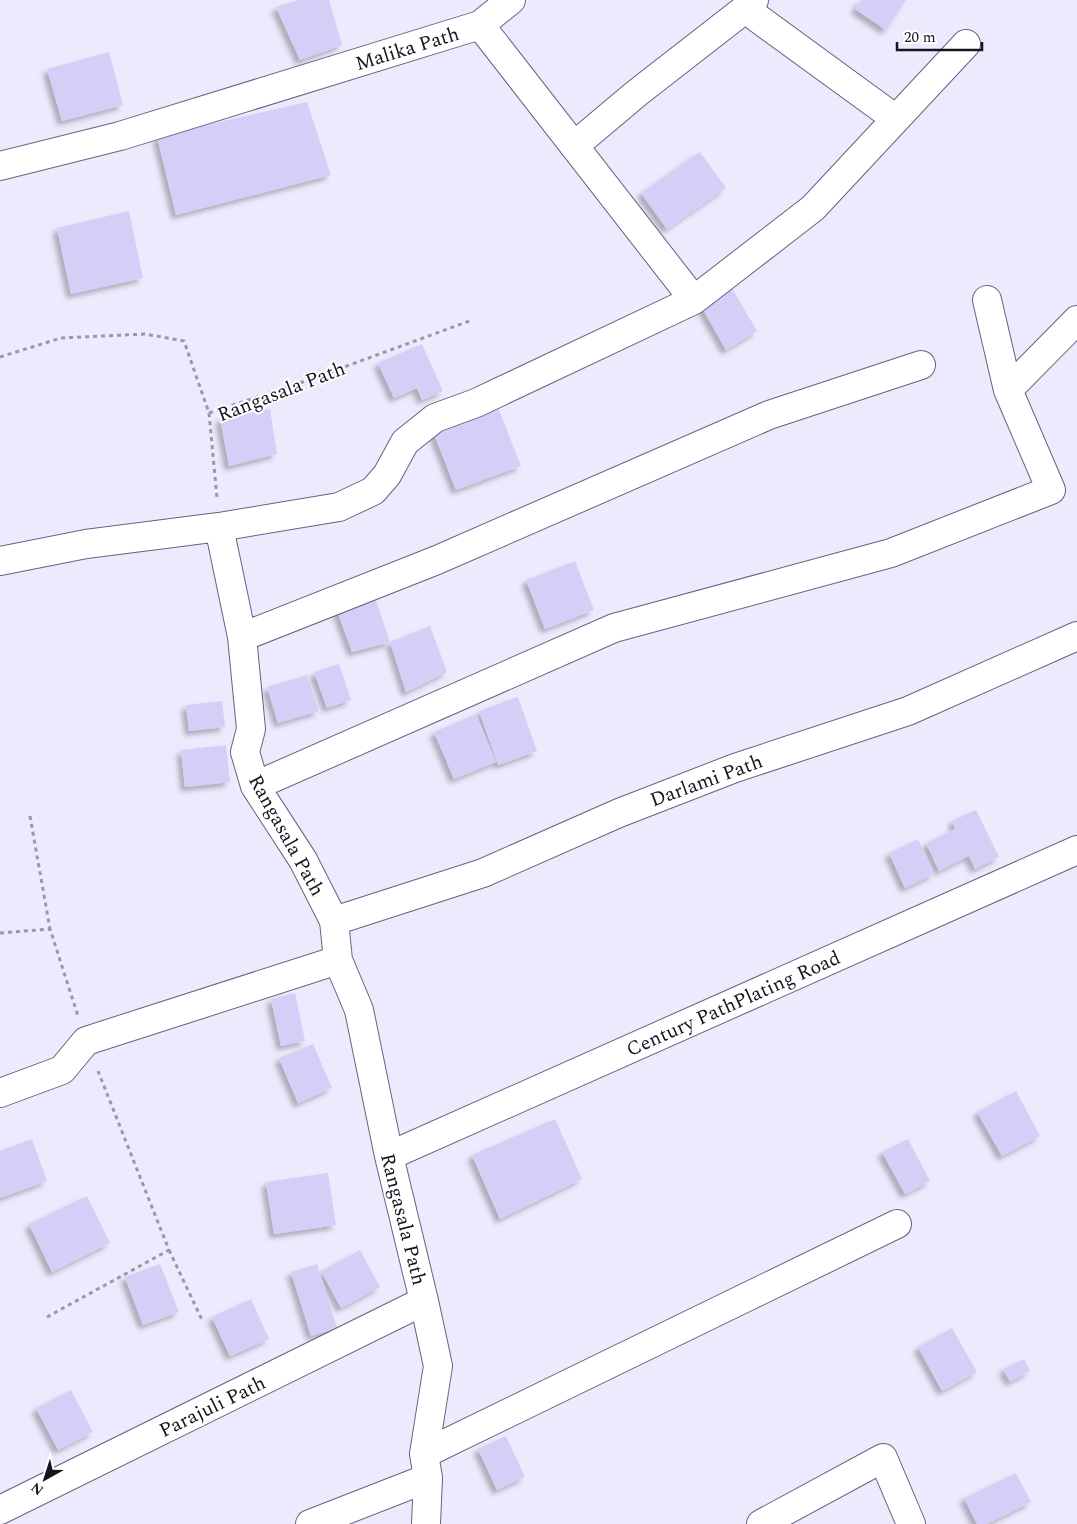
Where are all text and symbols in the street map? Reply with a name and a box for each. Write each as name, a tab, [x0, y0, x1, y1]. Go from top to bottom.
street label: Malika Path	[352, 19, 463, 79]
scale bar	[897, 20, 982, 52]
text: 20 m	[904, 26, 936, 49]
street label: Rangasala Path	[213, 354, 350, 430]
street label: Darlami Path	[646, 747, 767, 815]
street label: Rangasala Path	[240, 769, 332, 902]
street label: Century PathPlating Road	[621, 943, 845, 1065]
street label: Rangasala Path	[372, 1150, 434, 1288]
street label: Parajuli Path	[154, 1368, 271, 1446]
north arrow	[20, 1454, 70, 1504]
text: N	[26, 1477, 48, 1500]

